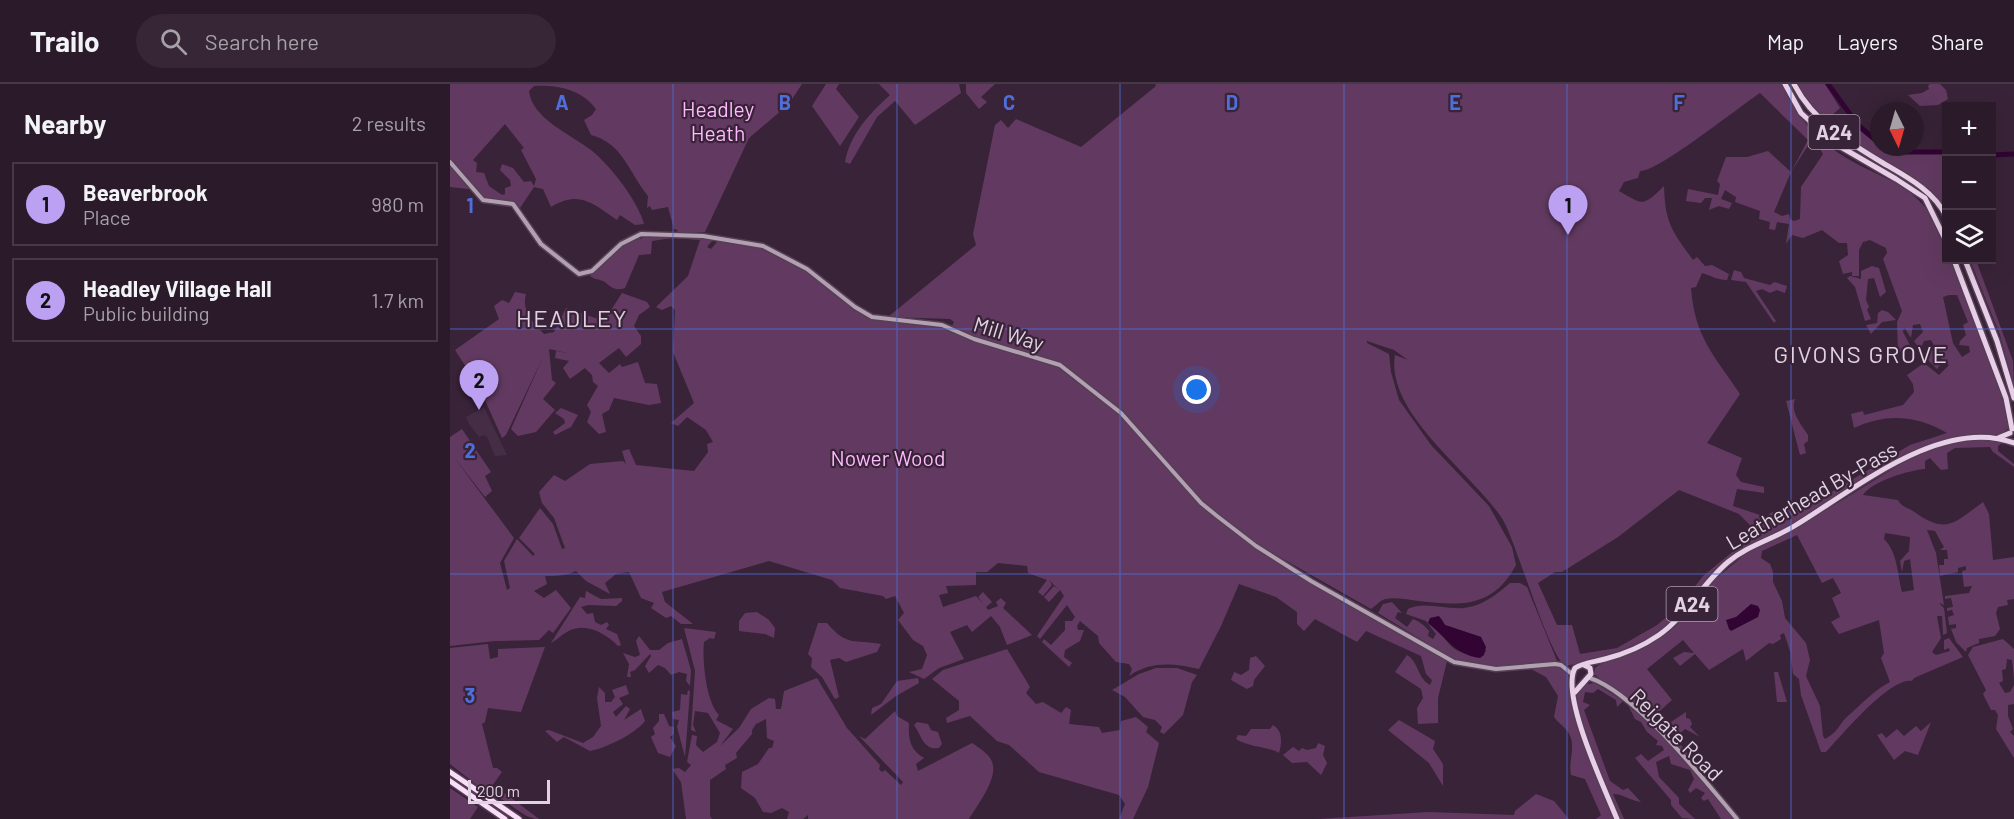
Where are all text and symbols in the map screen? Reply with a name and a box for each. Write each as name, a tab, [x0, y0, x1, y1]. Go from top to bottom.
search box	[136, 14, 556, 68]
text: Trailo	[30, 24, 100, 58]
icon: search	[157, 25, 190, 58]
text: Search here	[205, 28, 319, 54]
text: Map	[1767, 29, 1804, 54]
text: Layers	[1837, 29, 1898, 54]
text: Share	[1931, 29, 1984, 54]
text: A	[555, 90, 569, 114]
text: B	[779, 90, 791, 114]
text: C	[1003, 90, 1015, 114]
text: D	[1226, 90, 1238, 114]
text: E	[1449, 90, 1461, 114]
text: F	[1673, 90, 1685, 114]
park label: Headley Heath	[682, 96, 755, 145]
north arrow	[1870, 102, 1924, 156]
map controls	[1942, 102, 1996, 264]
button: +	[1942, 102, 1996, 156]
text: Nearby	[24, 108, 106, 139]
text: 2 results	[352, 111, 426, 135]
road number: A24	[1808, 115, 1860, 149]
button: −	[1942, 156, 1996, 210]
text: Beaverbrook	[83, 179, 208, 205]
pin: 1	[1548, 186, 1588, 235]
text: 1	[42, 192, 49, 216]
text: 980 m	[371, 192, 424, 216]
text: 1	[466, 193, 474, 217]
text: Place	[83, 205, 131, 229]
button: layers	[1942, 210, 1996, 264]
text: Headley Village Hall	[83, 275, 272, 301]
text: 2	[40, 288, 51, 312]
text: 1.7 km	[371, 288, 424, 312]
text: Public building	[83, 301, 209, 325]
district label: HEADLEY	[516, 303, 628, 332]
street label: Mill Way	[971, 311, 1047, 356]
district label: GIVONS GROVE	[1774, 339, 1948, 368]
pin: 2	[459, 360, 498, 410]
your location	[1182, 375, 1211, 404]
street label: Leatherhead By-Pass	[1721, 436, 1901, 554]
text: 2	[464, 438, 476, 462]
park label: Nower Wood	[831, 445, 945, 470]
road number: A24	[1666, 587, 1718, 621]
text: 3	[465, 683, 475, 707]
street label: Reigate Road	[1626, 683, 1728, 785]
scale bar	[468, 777, 550, 804]
text: 200 m	[477, 781, 520, 800]

